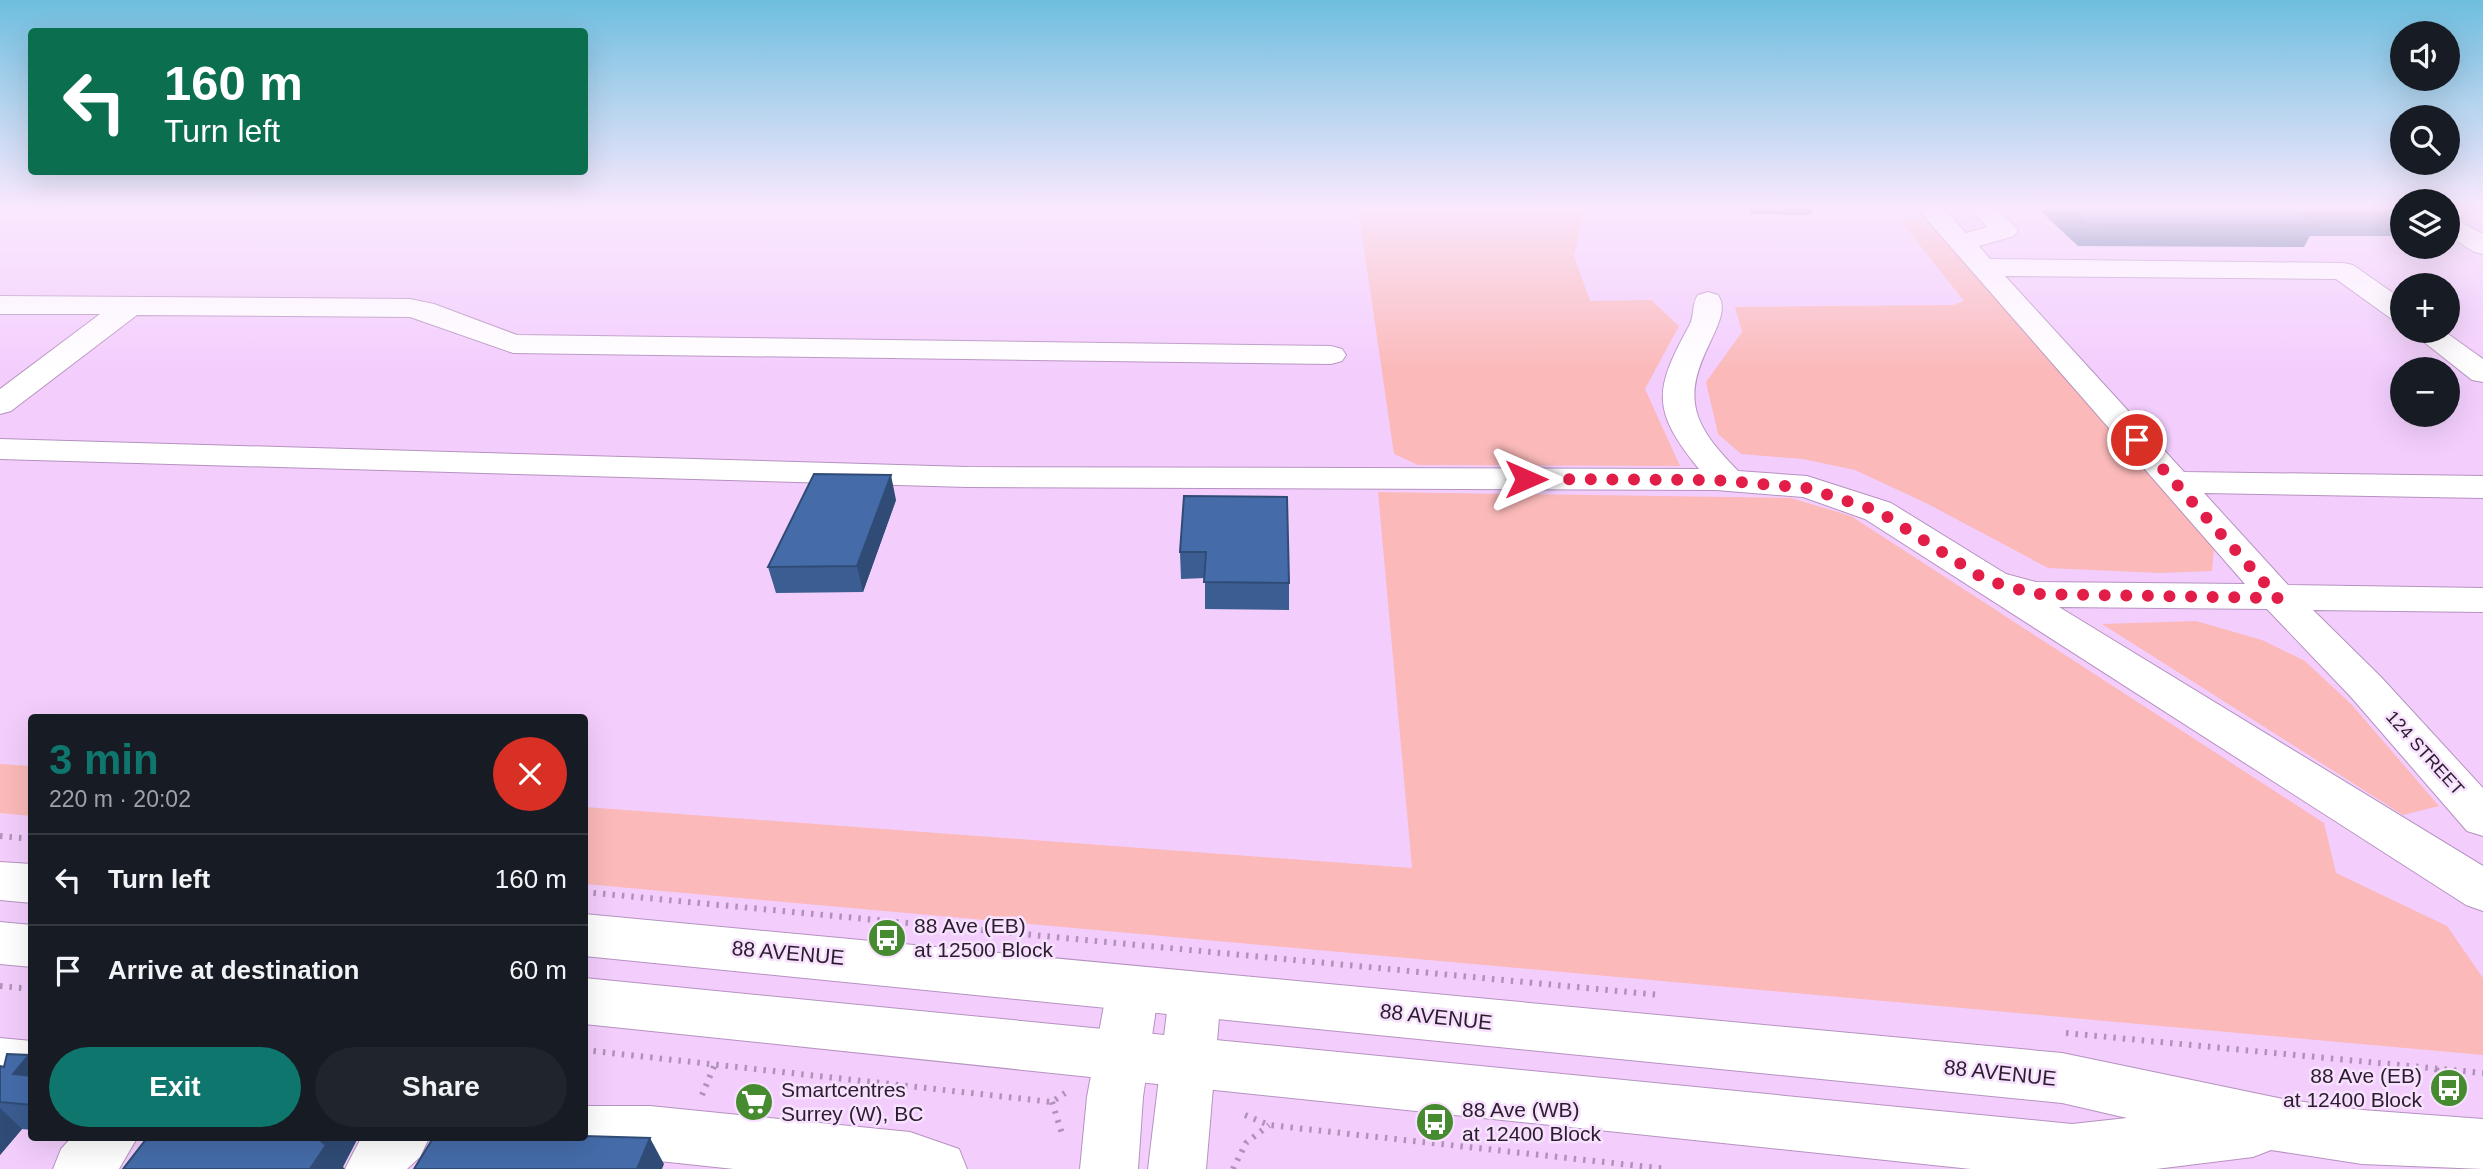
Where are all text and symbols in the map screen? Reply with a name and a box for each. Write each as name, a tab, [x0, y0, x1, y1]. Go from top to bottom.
map controls	[2390, 21, 2460, 427]
button: sound	[2390, 21, 2460, 91]
icon: left	[49, 56, 140, 147]
text: 160 m	[164, 56, 303, 110]
button: search	[2390, 105, 2460, 175]
text: Turn left	[164, 113, 280, 149]
button: layers	[2390, 189, 2460, 259]
button: +	[2390, 273, 2460, 343]
button: −	[2390, 357, 2460, 427]
pin	[2107, 410, 2167, 470]
icon: arrive	[2118, 421, 2156, 459]
position arrow	[1489, 442, 1563, 516]
street label: 124 STREET	[2382, 707, 2468, 799]
text: 3 min	[49, 736, 159, 783]
button: close	[493, 737, 567, 811]
text: 220 m · 20:02	[49, 786, 191, 812]
icon: left	[49, 861, 87, 899]
text: Turn left	[108, 864, 210, 894]
text: 160 m	[495, 864, 567, 894]
place label: 88 Ave (EB) at 12500 Block	[914, 914, 1053, 961]
bus stop icon: 88 Ave (EB) at 12500 Block	[866, 917, 908, 959]
street label: 88 AVENUE	[731, 936, 845, 969]
icon: arrive	[49, 952, 87, 990]
text: Arrive at destination	[108, 955, 359, 985]
text: 60 m	[509, 955, 567, 985]
street label: 88 AVENUE	[1379, 999, 1493, 1034]
button: Exit	[49, 1047, 301, 1127]
button: Share	[315, 1047, 567, 1127]
street label: 88 AVENUE	[1943, 1055, 2057, 1090]
place label: 88 Ave (EB) at 12400 Block	[2283, 1064, 2422, 1111]
bus stop icon: 88 Ave (EB) at 12400 Block	[2428, 1067, 2470, 1109]
place label: Smartcentres Surrey (W), BC	[781, 1078, 923, 1125]
supermarket icon: Smartcentres Surrey (W), BC	[733, 1081, 775, 1123]
place label: 88 Ave (WB) at 12400 Block	[1462, 1098, 1601, 1145]
bus stop icon: 88 Ave (WB) at 12400 Block	[1414, 1101, 1456, 1143]

